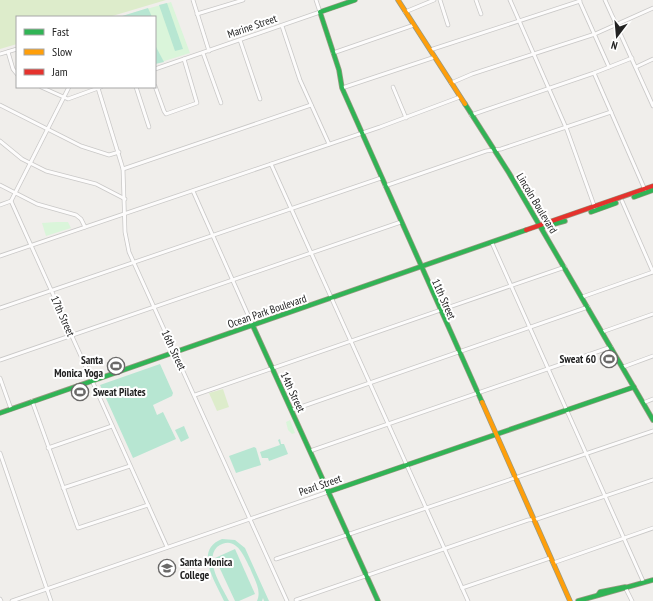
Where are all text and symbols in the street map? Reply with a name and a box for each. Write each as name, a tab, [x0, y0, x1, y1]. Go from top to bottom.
street label: Marine Street	[225, 11, 279, 41]
legend	[16, 16, 156, 88]
north arrow	[597, 16, 637, 56]
text: Fast	[52, 24, 70, 39]
text: N	[609, 38, 619, 53]
text: Slow	[52, 44, 73, 59]
text: Jam	[51, 64, 68, 79]
street label: Lincoln Boulevard	[513, 170, 561, 236]
street label: 11th Street	[429, 277, 459, 321]
street label: Ocean Park Boulevard	[226, 291, 308, 331]
street label: 17th Street	[48, 294, 78, 338]
street label: 16th Street	[159, 328, 189, 372]
sports icon: Sweat 60	[599, 349, 619, 369]
place label: Sweat 60	[559, 352, 596, 366]
place label: Santa Monica Yoga	[54, 353, 103, 380]
sports icon: Santa Monica Yoga	[106, 356, 126, 376]
street label: 14th Street	[278, 370, 308, 414]
sports icon: Sweat Pilates	[70, 382, 90, 402]
place label: Sweat Pilates	[93, 385, 146, 399]
street label: Pearl Street	[297, 471, 343, 499]
place label: Santa Monica College	[180, 555, 233, 582]
school or university icon: Santa Monica College	[157, 558, 177, 578]

